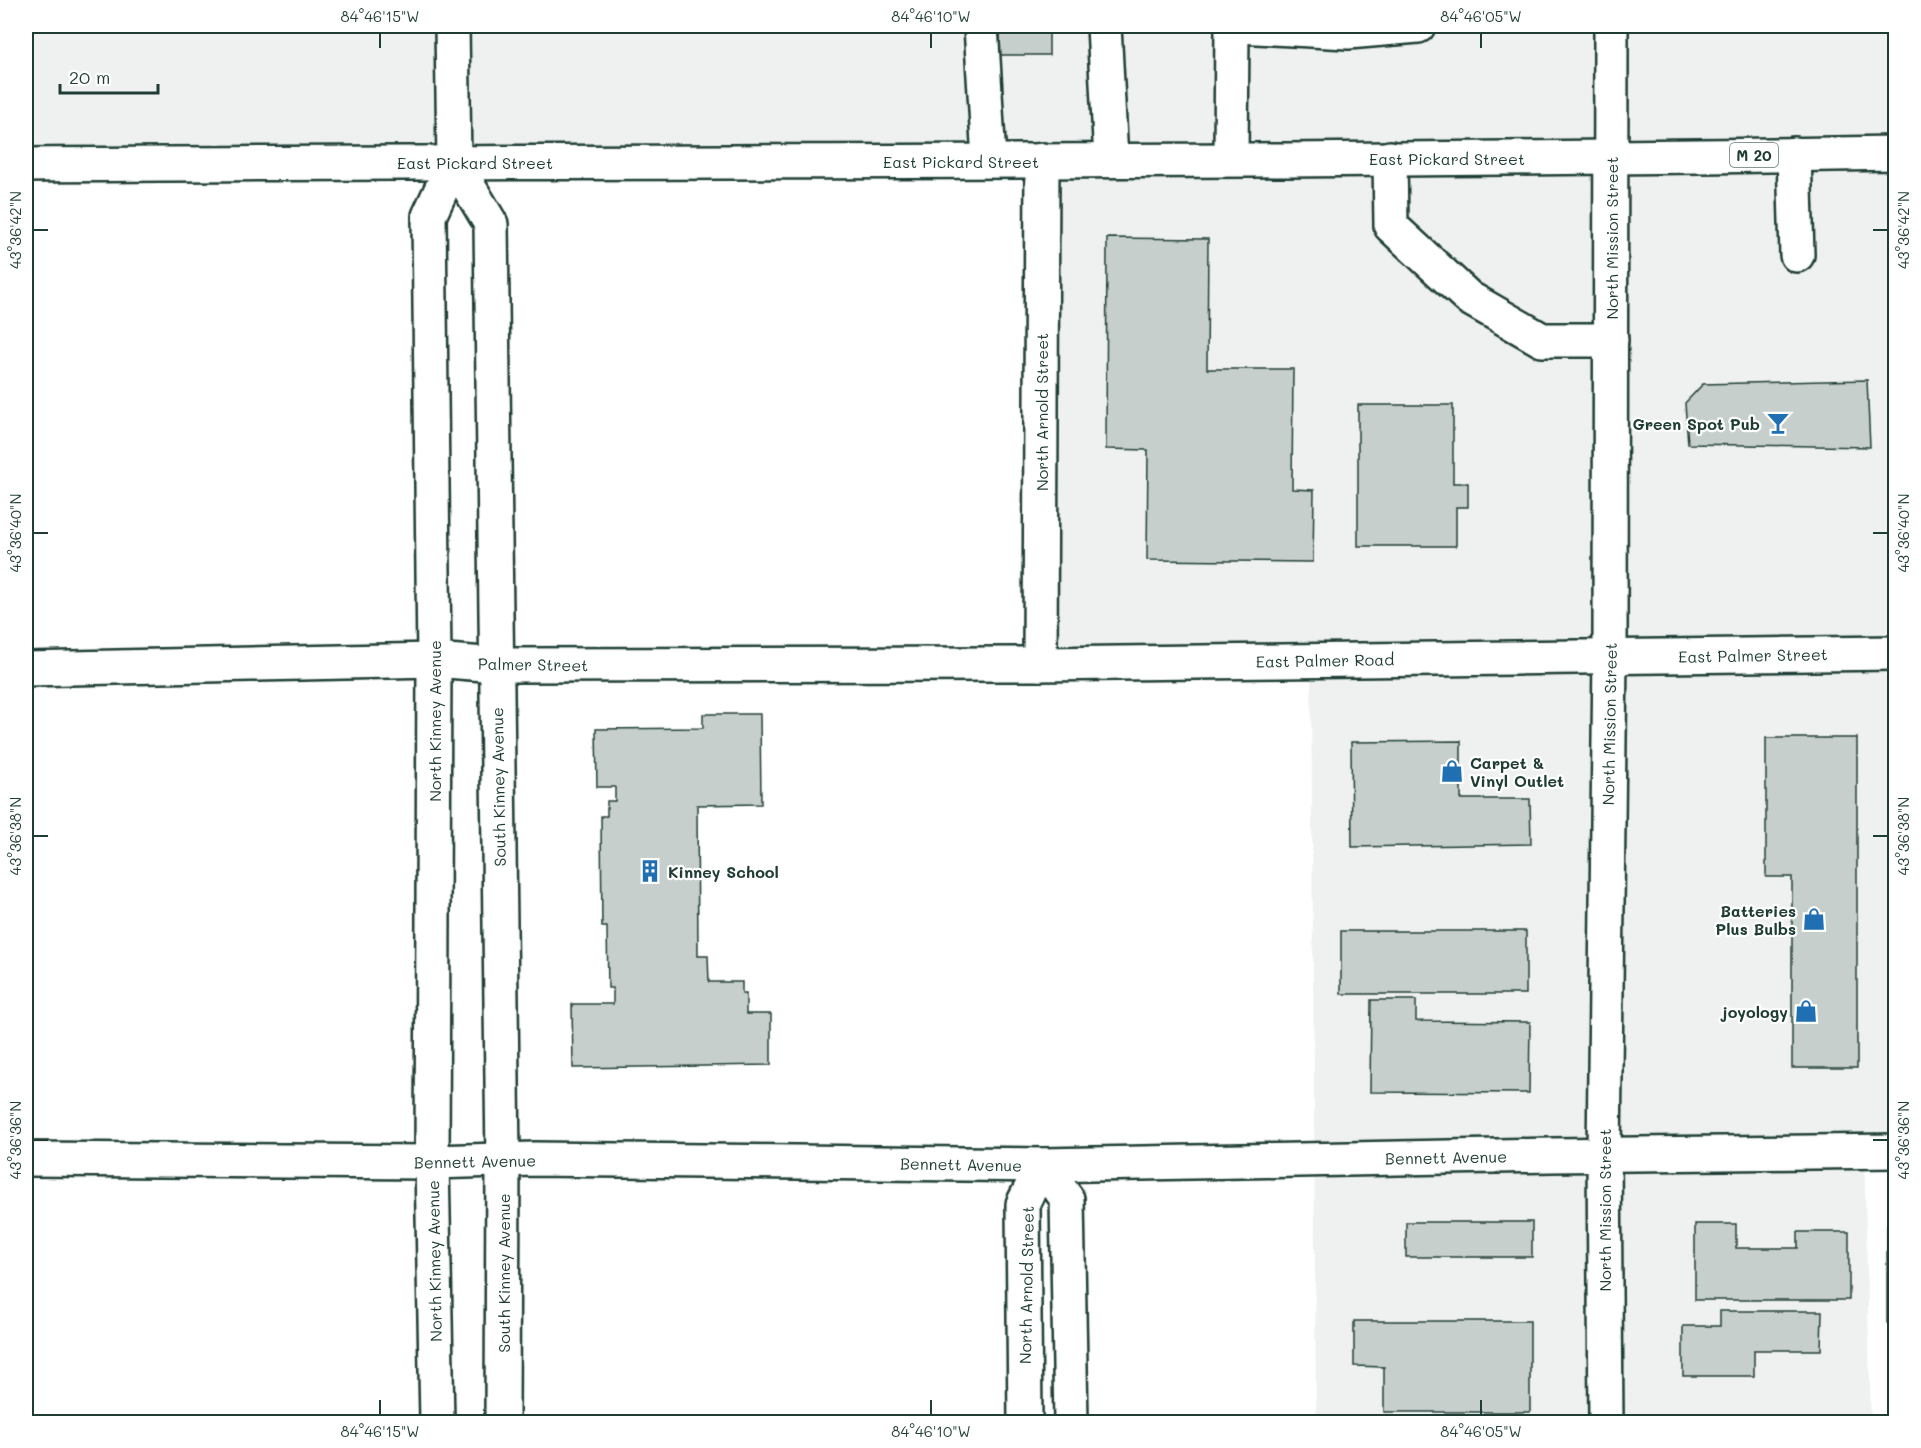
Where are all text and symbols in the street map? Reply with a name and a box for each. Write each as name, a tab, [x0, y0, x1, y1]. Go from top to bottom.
text: 84°46'15"W	[341, 6, 419, 26]
text: 84°46'10"W	[891, 6, 971, 26]
text: 84°46'05"W	[1440, 6, 1522, 26]
scale bar	[60, 57, 158, 95]
text: 20 m	[69, 65, 110, 89]
road number: M 20	[1730, 143, 1778, 167]
street label: East Pickard Street	[1369, 148, 1525, 169]
street label: East Pickard Street	[883, 151, 1039, 172]
street label: East Pickard Street	[397, 152, 553, 173]
street label: North Mission Street	[1601, 156, 1622, 320]
text: 43°36'42"N	[5, 191, 25, 269]
text: 43°36'42"N	[1893, 191, 1913, 269]
street label: North Arnold Street	[1031, 333, 1052, 491]
bar icon: Green Spot Pub	[1765, 410, 1791, 436]
place label: Green Spot Pub	[1632, 413, 1760, 434]
text: 43°36'40"N	[5, 494, 25, 572]
text: 43°36'40"N	[1893, 494, 1913, 572]
street label: North Kinney Avenue	[424, 640, 445, 802]
street label: North Mission Street	[1597, 642, 1621, 806]
street label: East Palmer Street	[1678, 643, 1828, 667]
street label: East Palmer Road	[1256, 648, 1394, 672]
street label: Palmer Street	[478, 653, 588, 675]
street label: South Kinney Avenue	[486, 707, 510, 867]
place label: Carpet & Vinyl Outlet	[1470, 752, 1564, 791]
shop icon: Carpet & Vinyl Outlet	[1439, 758, 1465, 784]
text: 43°36'38"N	[5, 797, 25, 875]
text: 43°36'38"N	[1893, 797, 1913, 875]
building icon: Kinney School	[637, 858, 663, 884]
place label: Kinney School	[668, 861, 779, 882]
place label: Batteries Plus Bulbs	[1715, 900, 1796, 939]
shop icon: Batteries Plus Bulbs	[1801, 906, 1827, 932]
shop icon: joyology	[1793, 998, 1819, 1024]
place label: joyology	[1720, 1001, 1788, 1022]
text: 43°36'36"N	[5, 1101, 25, 1179]
text: 43°36'36"N	[1893, 1101, 1913, 1179]
street label: North Mission Street	[1594, 1128, 1615, 1292]
street label: Bennett Avenue	[1385, 1145, 1507, 1169]
street label: Bennett Avenue	[414, 1149, 536, 1173]
street label: Bennett Avenue	[900, 1152, 1022, 1176]
street label: North Kinney Avenue	[422, 1180, 446, 1342]
street label: South Kinney Avenue	[493, 1193, 514, 1353]
street label: North Arnold Street	[1014, 1206, 1038, 1364]
text: 84°46'15"W	[341, 1421, 419, 1441]
text: 84°46'10"W	[891, 1421, 971, 1441]
text: 84°46'05"W	[1440, 1421, 1522, 1441]

